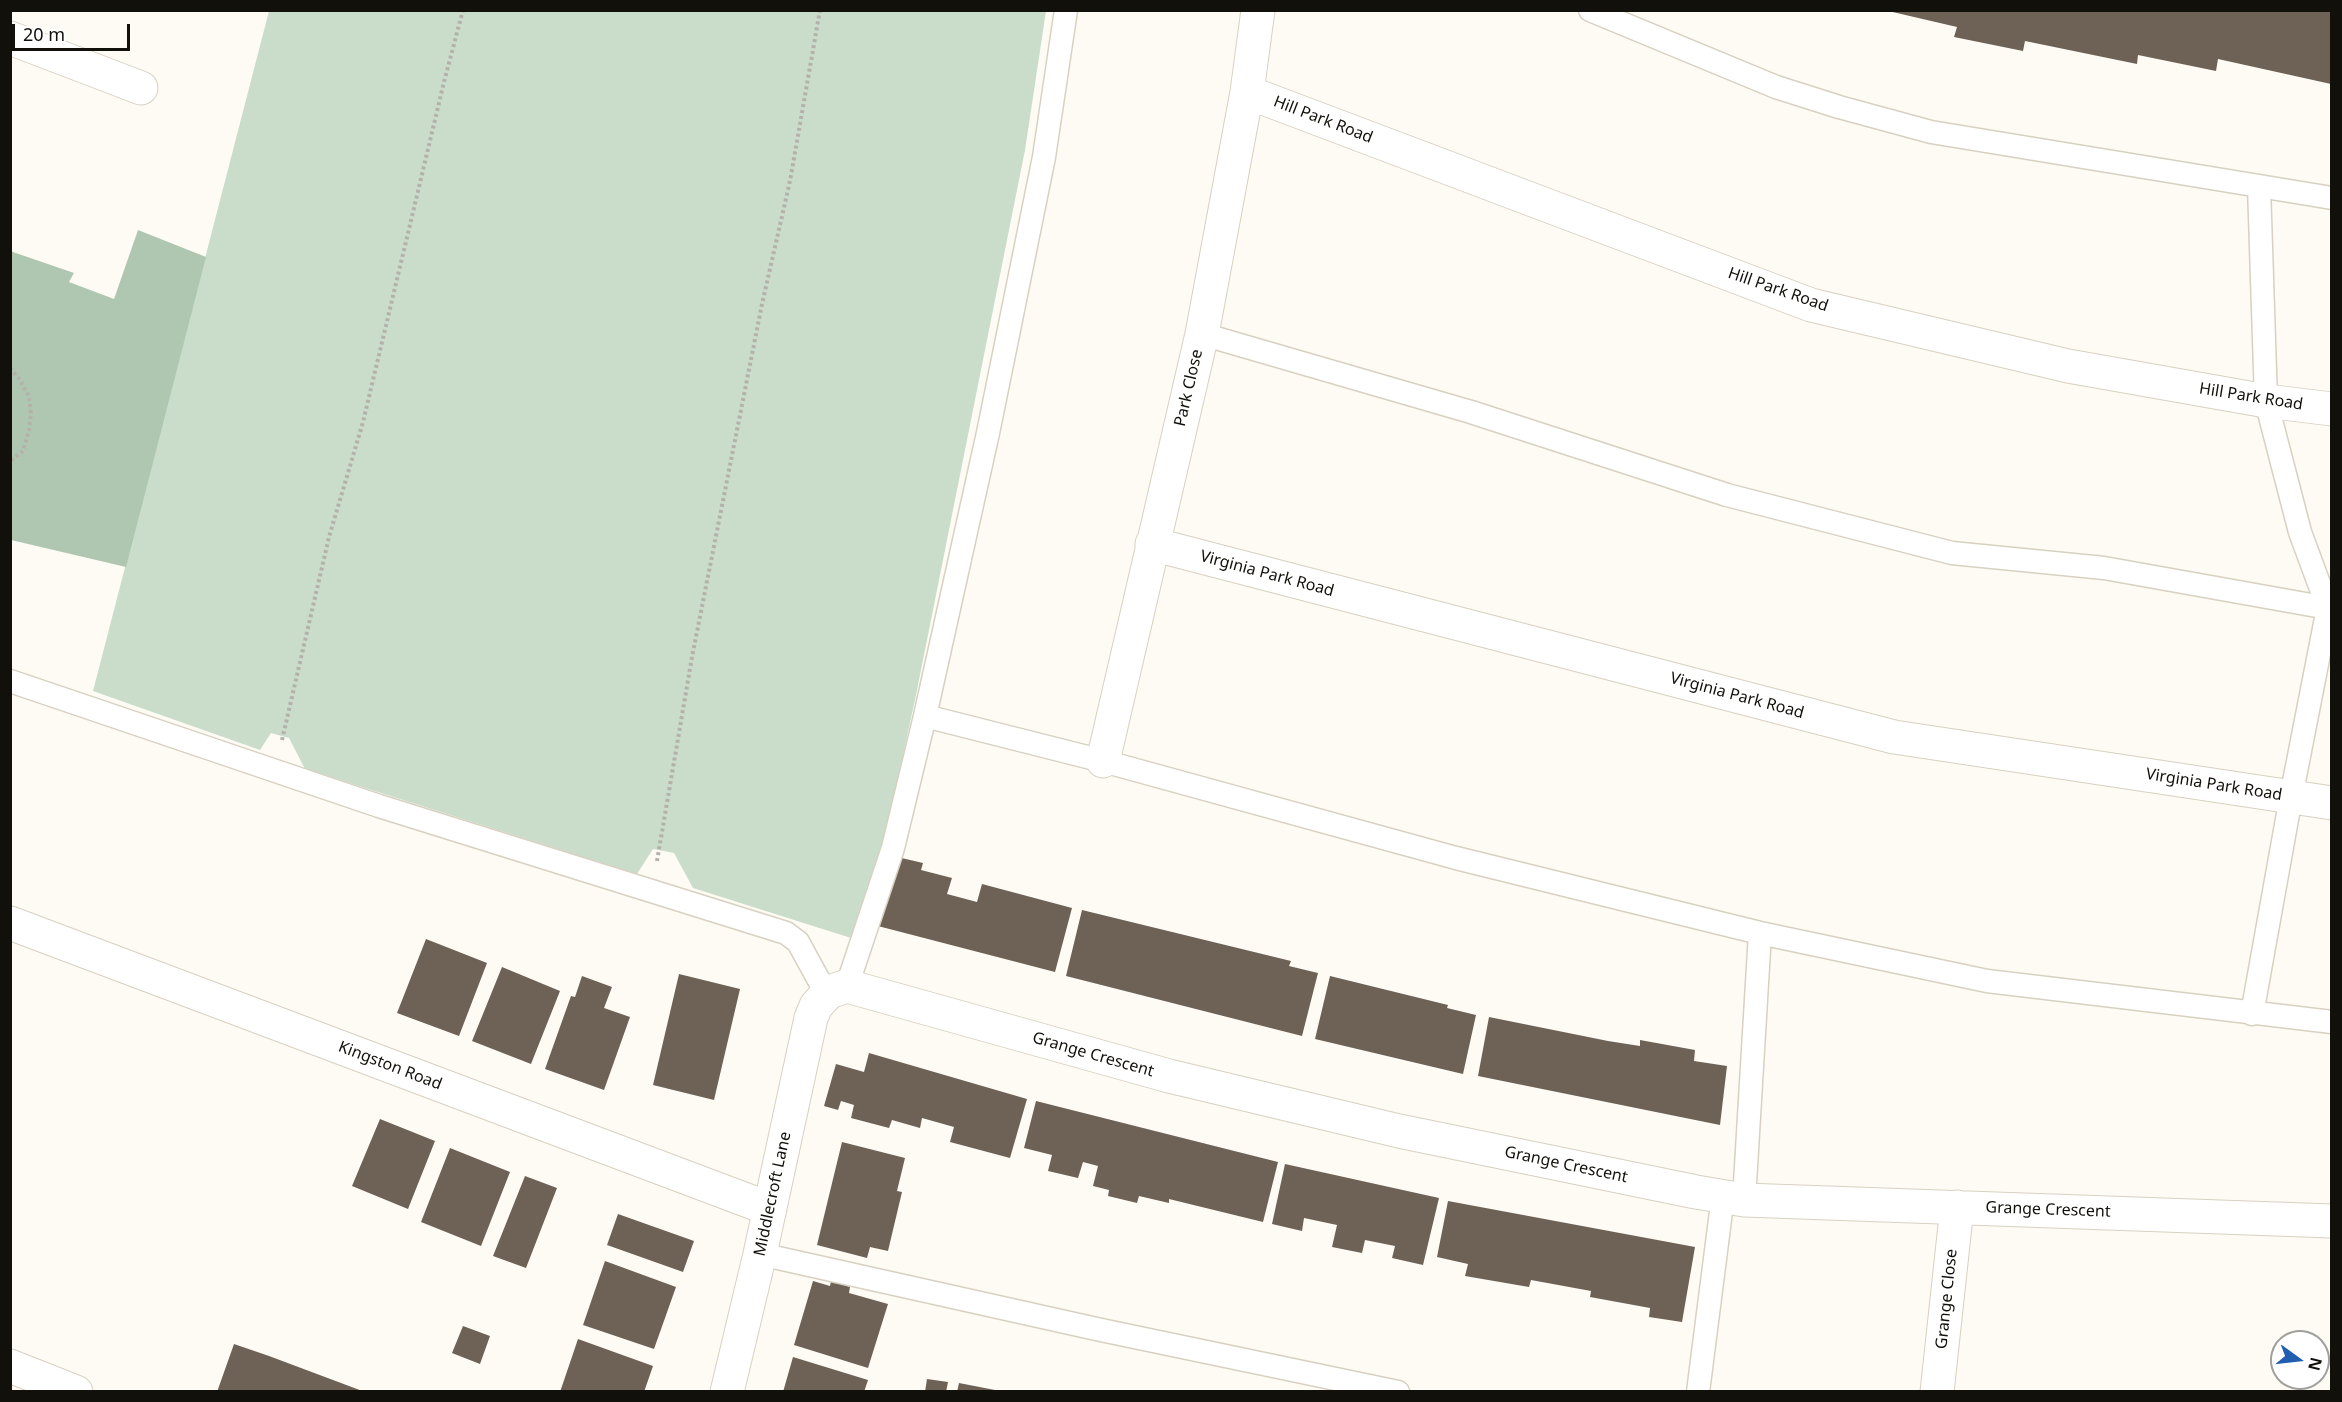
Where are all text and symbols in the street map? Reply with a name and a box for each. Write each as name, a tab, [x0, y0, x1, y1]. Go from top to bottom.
scale bar	[15, 12, 134, 50]
text: 20 m	[23, 22, 65, 46]
street label: Hill Park Road	[1271, 92, 1375, 148]
street label: Hill Park Road	[1725, 264, 1831, 316]
street label: Park Close	[1171, 348, 1207, 428]
street label: Hill Park Road	[2198, 379, 2304, 415]
street label: Virginia Park Road	[1198, 547, 1336, 601]
street label: Virginia Park Road	[1668, 669, 1806, 723]
street label: Virginia Park Road	[2144, 765, 2284, 805]
street label: Grange Crescent	[1030, 1029, 1156, 1081]
street label: Kingston Road	[336, 1037, 444, 1095]
street label: Middlecroft Lane	[750, 1130, 796, 1258]
street label: Grange Crescent	[1503, 1143, 1629, 1187]
street label: Grange Crescent	[1985, 1198, 2111, 1222]
street label: Grange Close	[1932, 1248, 1962, 1350]
north arrow	[2270, 1330, 2330, 1390]
text: N	[2303, 1355, 2328, 1373]

